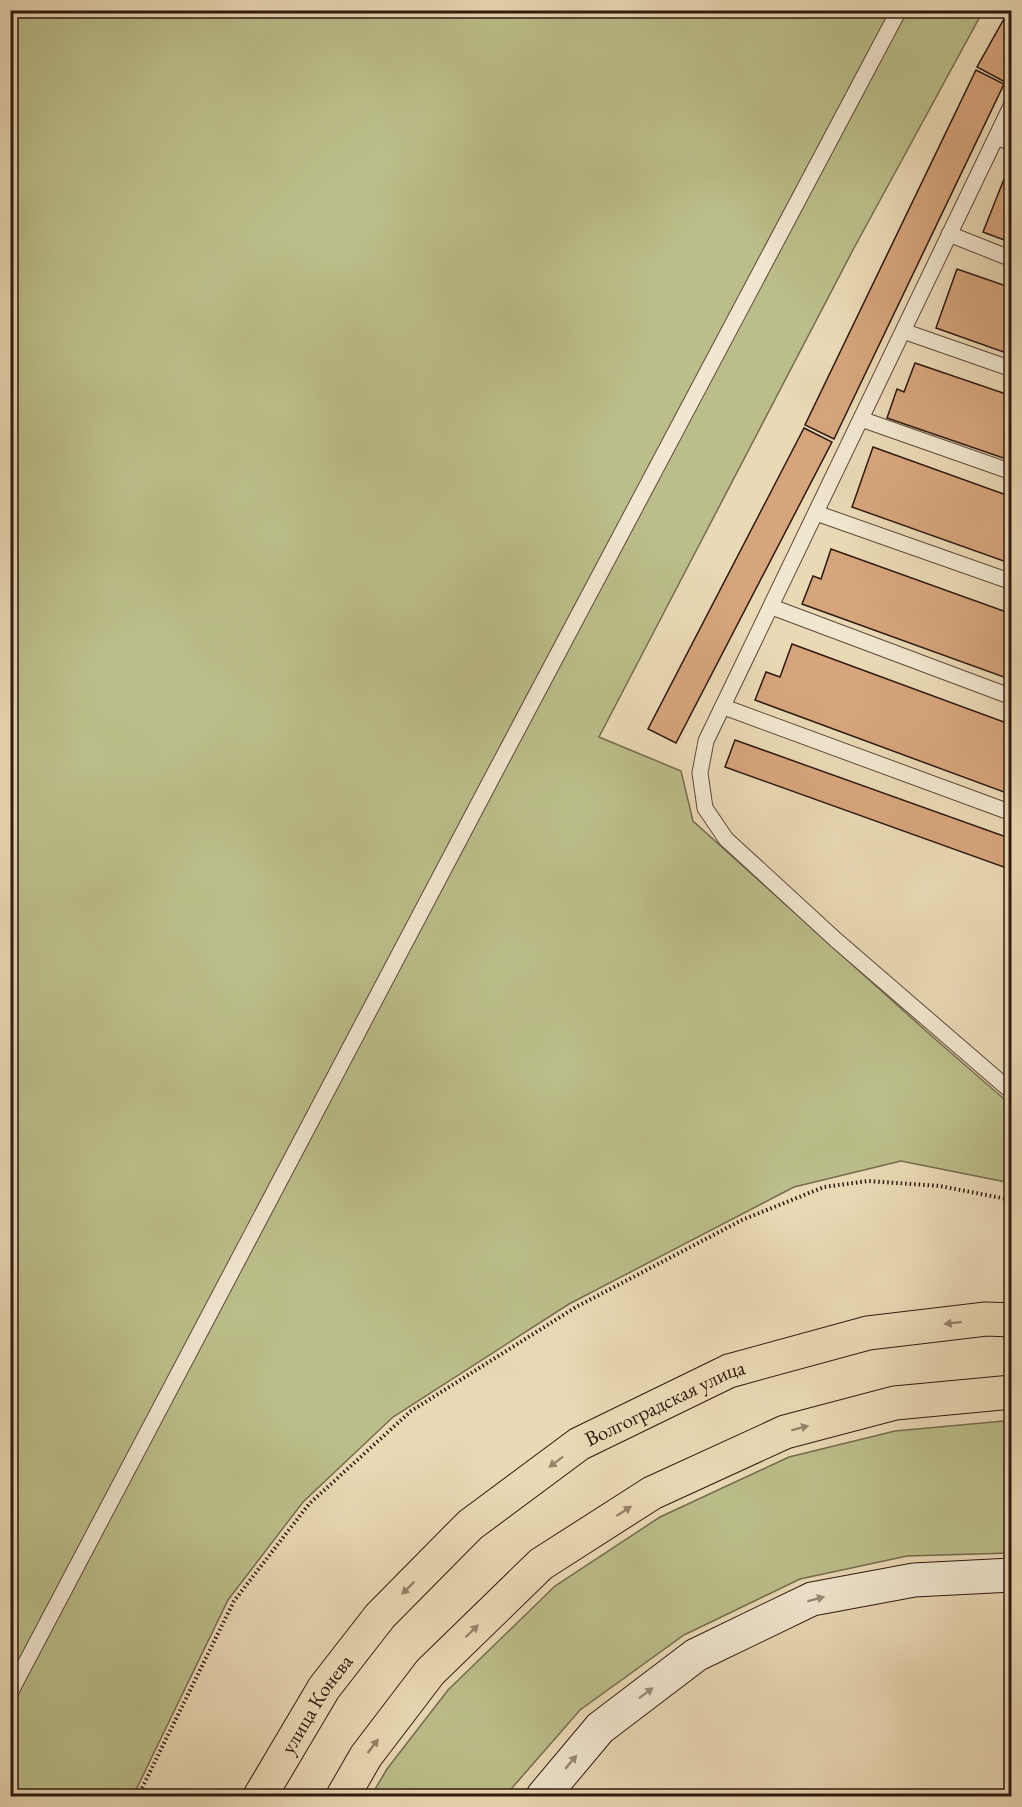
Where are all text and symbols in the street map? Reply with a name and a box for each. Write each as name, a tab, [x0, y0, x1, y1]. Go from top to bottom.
one-way arrow	[944, 1319, 963, 1328]
street label: Волгоградская улица	[580, 1353, 749, 1452]
one-way arrow	[791, 1423, 809, 1433]
one-way arrow	[548, 1455, 563, 1467]
one-way arrow	[616, 1506, 632, 1517]
one-way arrow	[401, 1581, 415, 1596]
one-way arrow	[807, 1594, 825, 1603]
one-way arrow	[464, 1624, 479, 1638]
street label: улица Конева	[274, 1648, 359, 1759]
one-way arrow	[639, 1687, 654, 1699]
one-way arrow	[366, 1739, 378, 1754]
one-way arrow	[565, 1754, 578, 1770]

